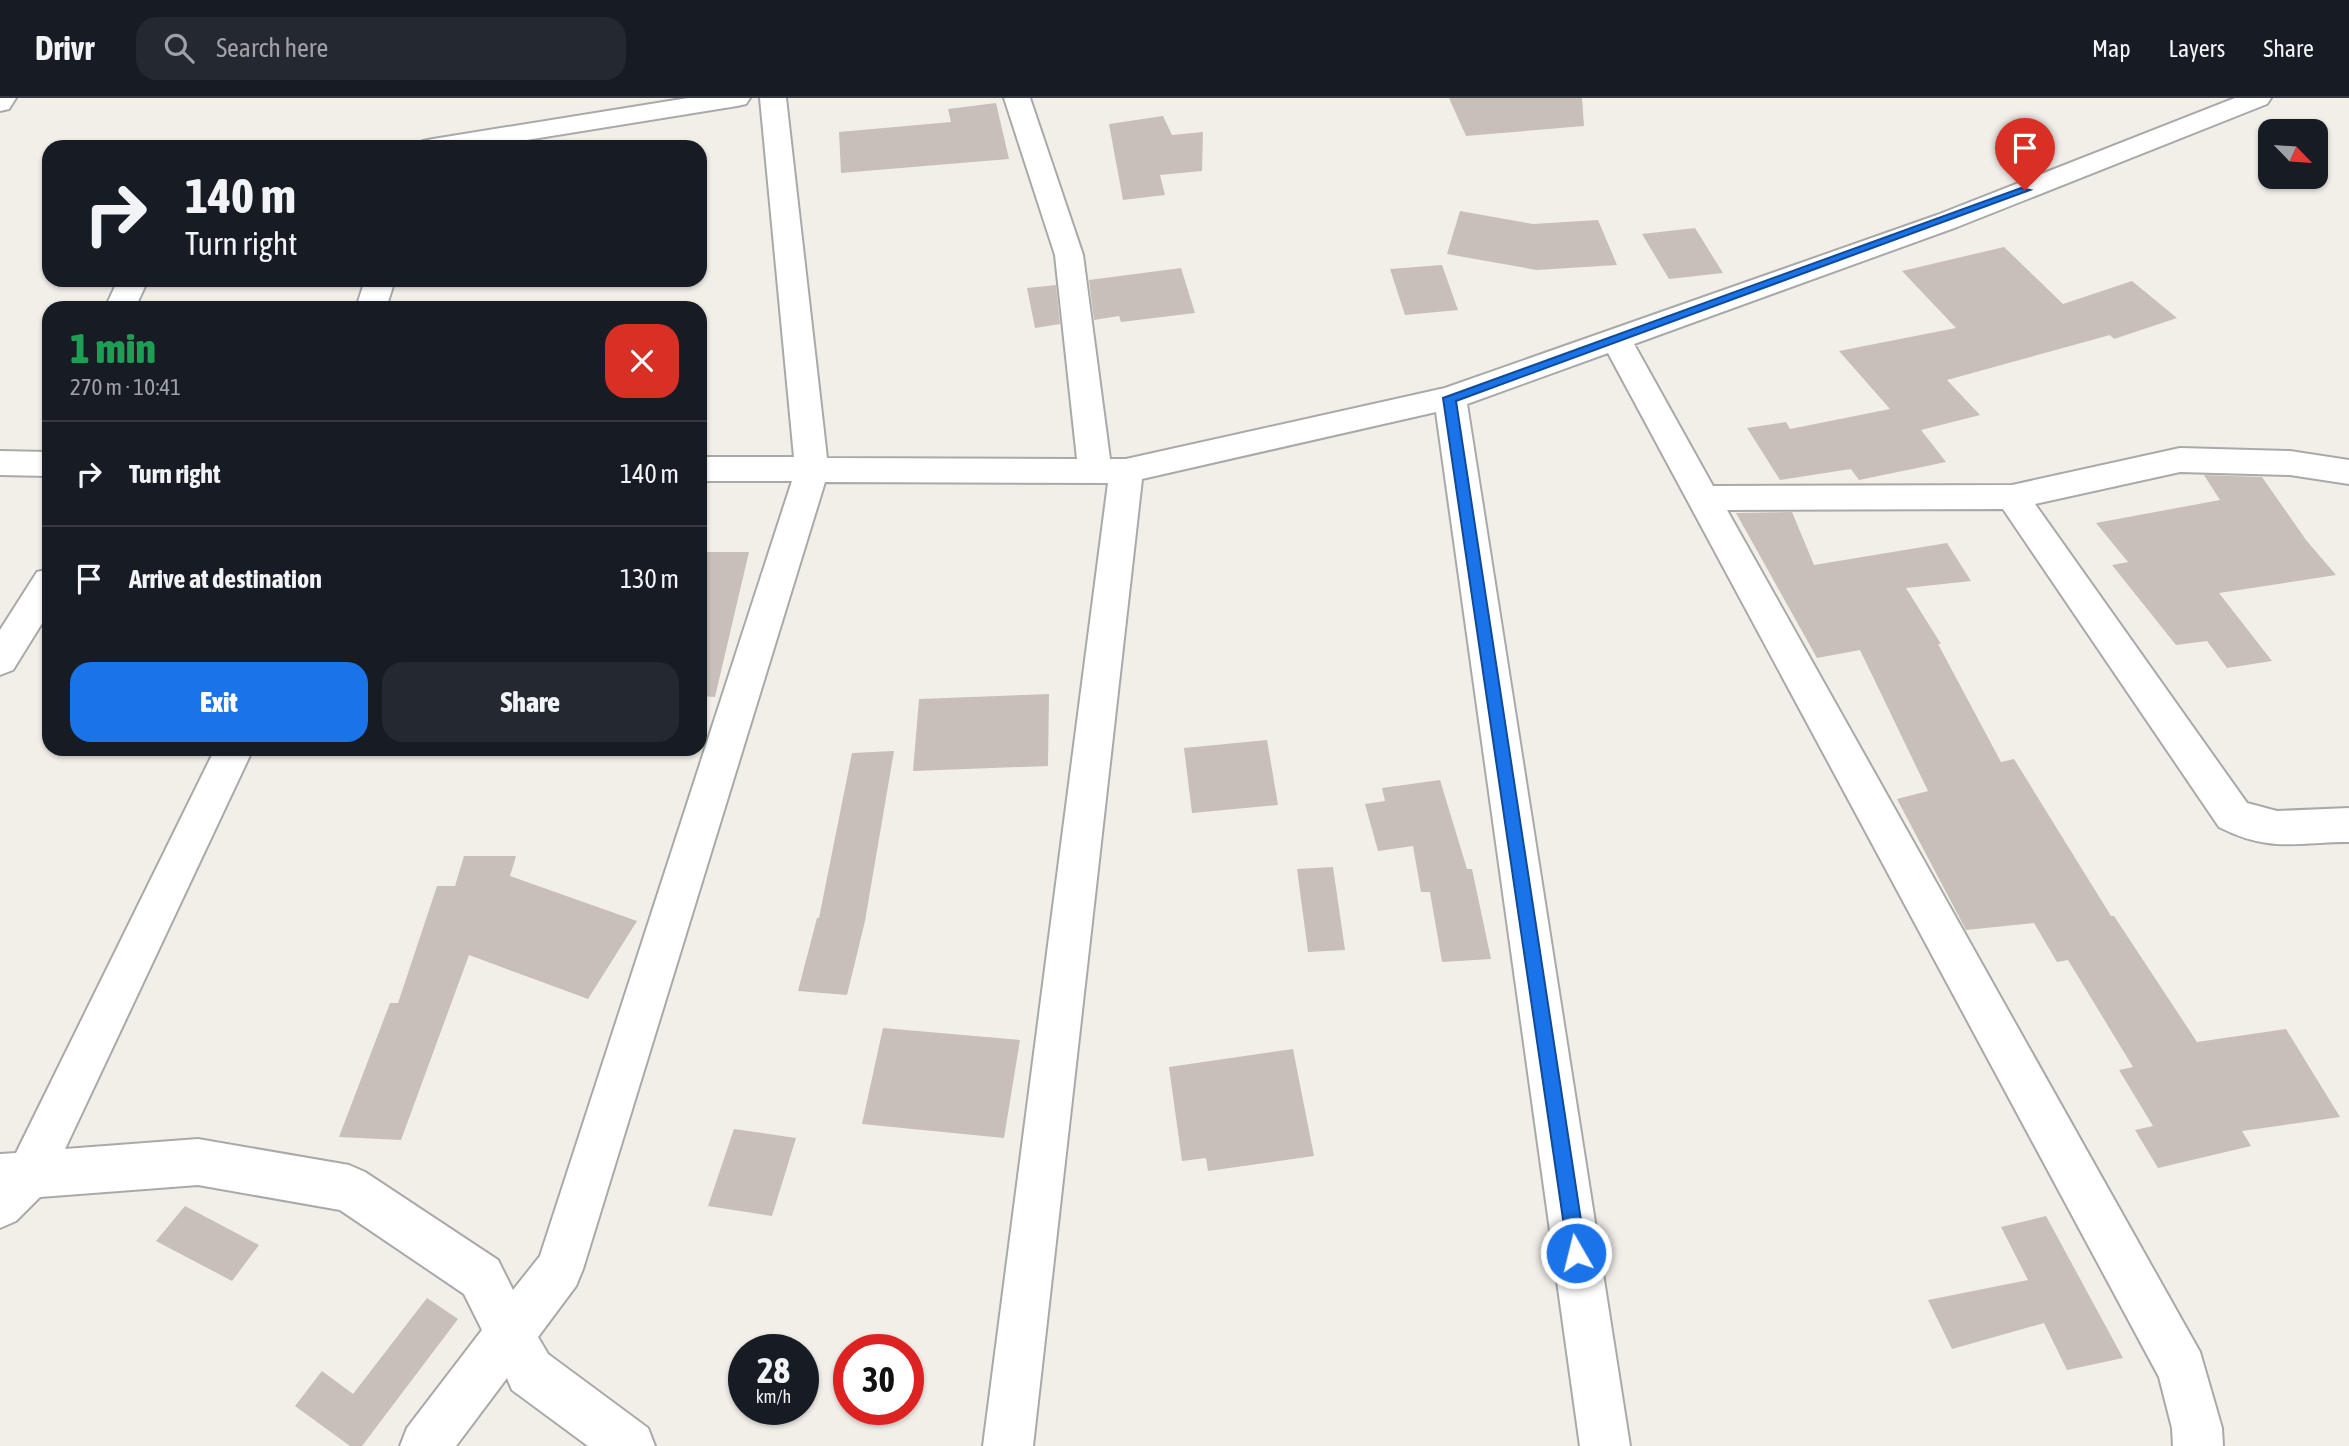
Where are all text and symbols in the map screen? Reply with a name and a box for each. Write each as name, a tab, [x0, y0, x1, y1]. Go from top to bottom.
search box	[136, 17, 626, 80]
text: Drivr	[35, 29, 94, 67]
icon: search	[160, 29, 198, 67]
text: Search here	[216, 33, 328, 63]
text: Map	[2092, 35, 2131, 62]
text: Layers	[2169, 35, 2225, 62]
text: Share	[2263, 35, 2314, 62]
pin	[1995, 118, 2055, 190]
north arrow	[2258, 119, 2328, 189]
map controls	[2258, 119, 2328, 189]
icon: arrive	[2006, 129, 2044, 167]
text: 140 m	[185, 167, 296, 223]
icon: right	[70, 168, 161, 259]
text: Turn right	[185, 225, 298, 262]
text: 1 min	[70, 324, 156, 372]
button: close	[605, 324, 679, 398]
text: 270 m · 10:41	[70, 374, 181, 400]
icon: right	[70, 455, 108, 493]
text: Turn right	[129, 459, 220, 489]
text: 140 m	[620, 459, 679, 489]
icon: arrive	[70, 560, 108, 598]
text: Arrive at destination	[129, 564, 322, 594]
text: 130 m	[620, 564, 679, 594]
button: Exit	[70, 662, 368, 742]
button: Share	[382, 662, 679, 742]
position arrow	[1539, 1216, 1613, 1290]
speed limit sign: 30	[833, 1334, 924, 1425]
text: 28	[757, 1350, 790, 1390]
text: km/h	[756, 1386, 791, 1407]

